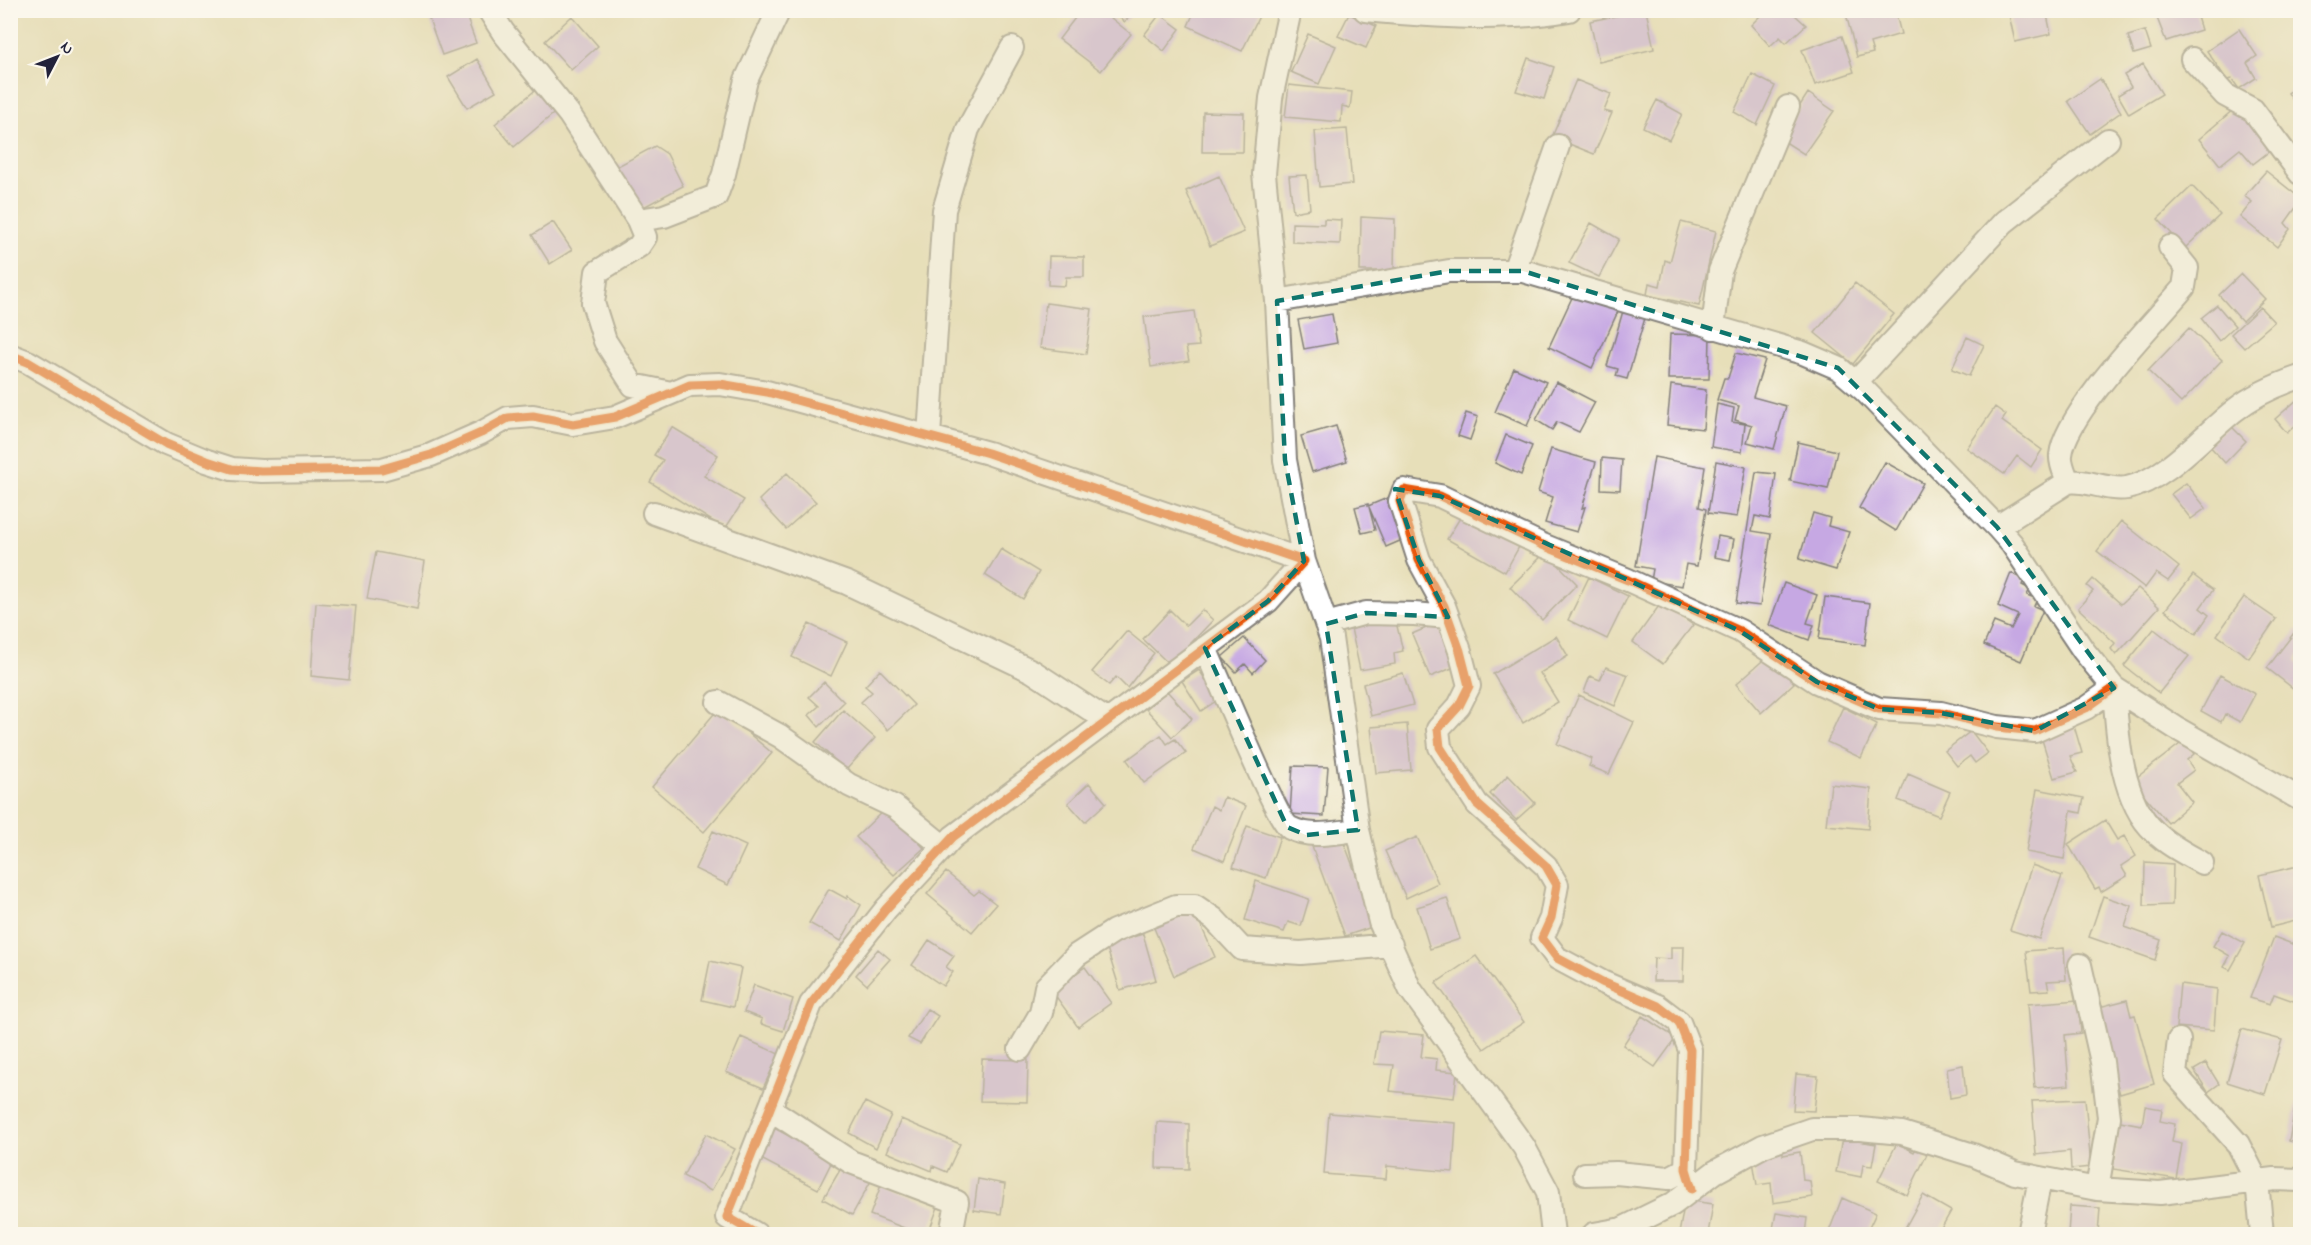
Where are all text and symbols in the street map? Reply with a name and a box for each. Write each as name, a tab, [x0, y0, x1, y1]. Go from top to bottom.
north arrow	[27, 27, 87, 87]
text: N	[54, 36, 79, 60]

